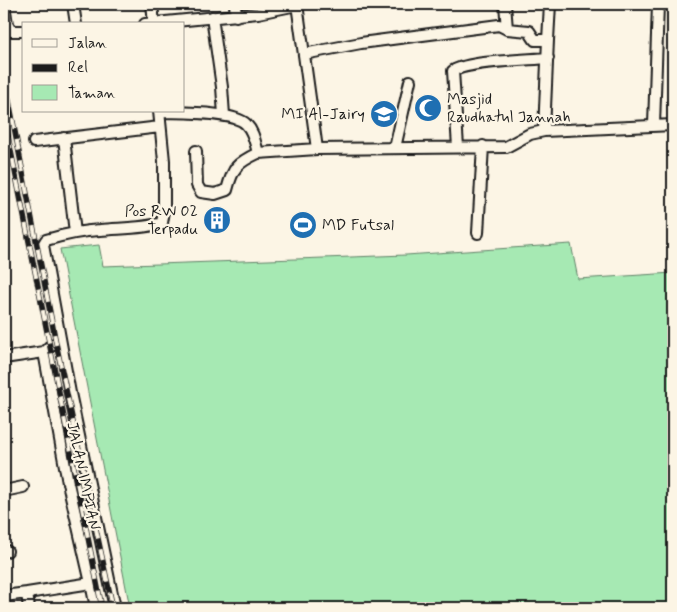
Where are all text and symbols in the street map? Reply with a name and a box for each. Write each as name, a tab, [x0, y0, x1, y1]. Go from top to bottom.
legend	[22, 22, 185, 112]
text: Jalan	[68, 34, 107, 54]
text: Rel	[68, 58, 88, 78]
text: Taman	[68, 84, 116, 104]
place label: Masjid Raudhatul Jannah	[447, 89, 571, 128]
mosque icon: Masjid Raudhatul Jannah	[413, 93, 443, 123]
school or university icon: MI Al-Jairy	[369, 99, 399, 129]
place label: MI Al-Jairy	[281, 104, 365, 125]
place label: Pos RW 02 Terpadu	[125, 201, 198, 240]
building icon: Pos RW 02 Terpadu	[202, 205, 232, 235]
sports icon: MD Futsal	[288, 210, 318, 240]
place label: MD Futsal	[322, 215, 394, 236]
street label: JALAN IMPIAN	[61, 420, 105, 533]

